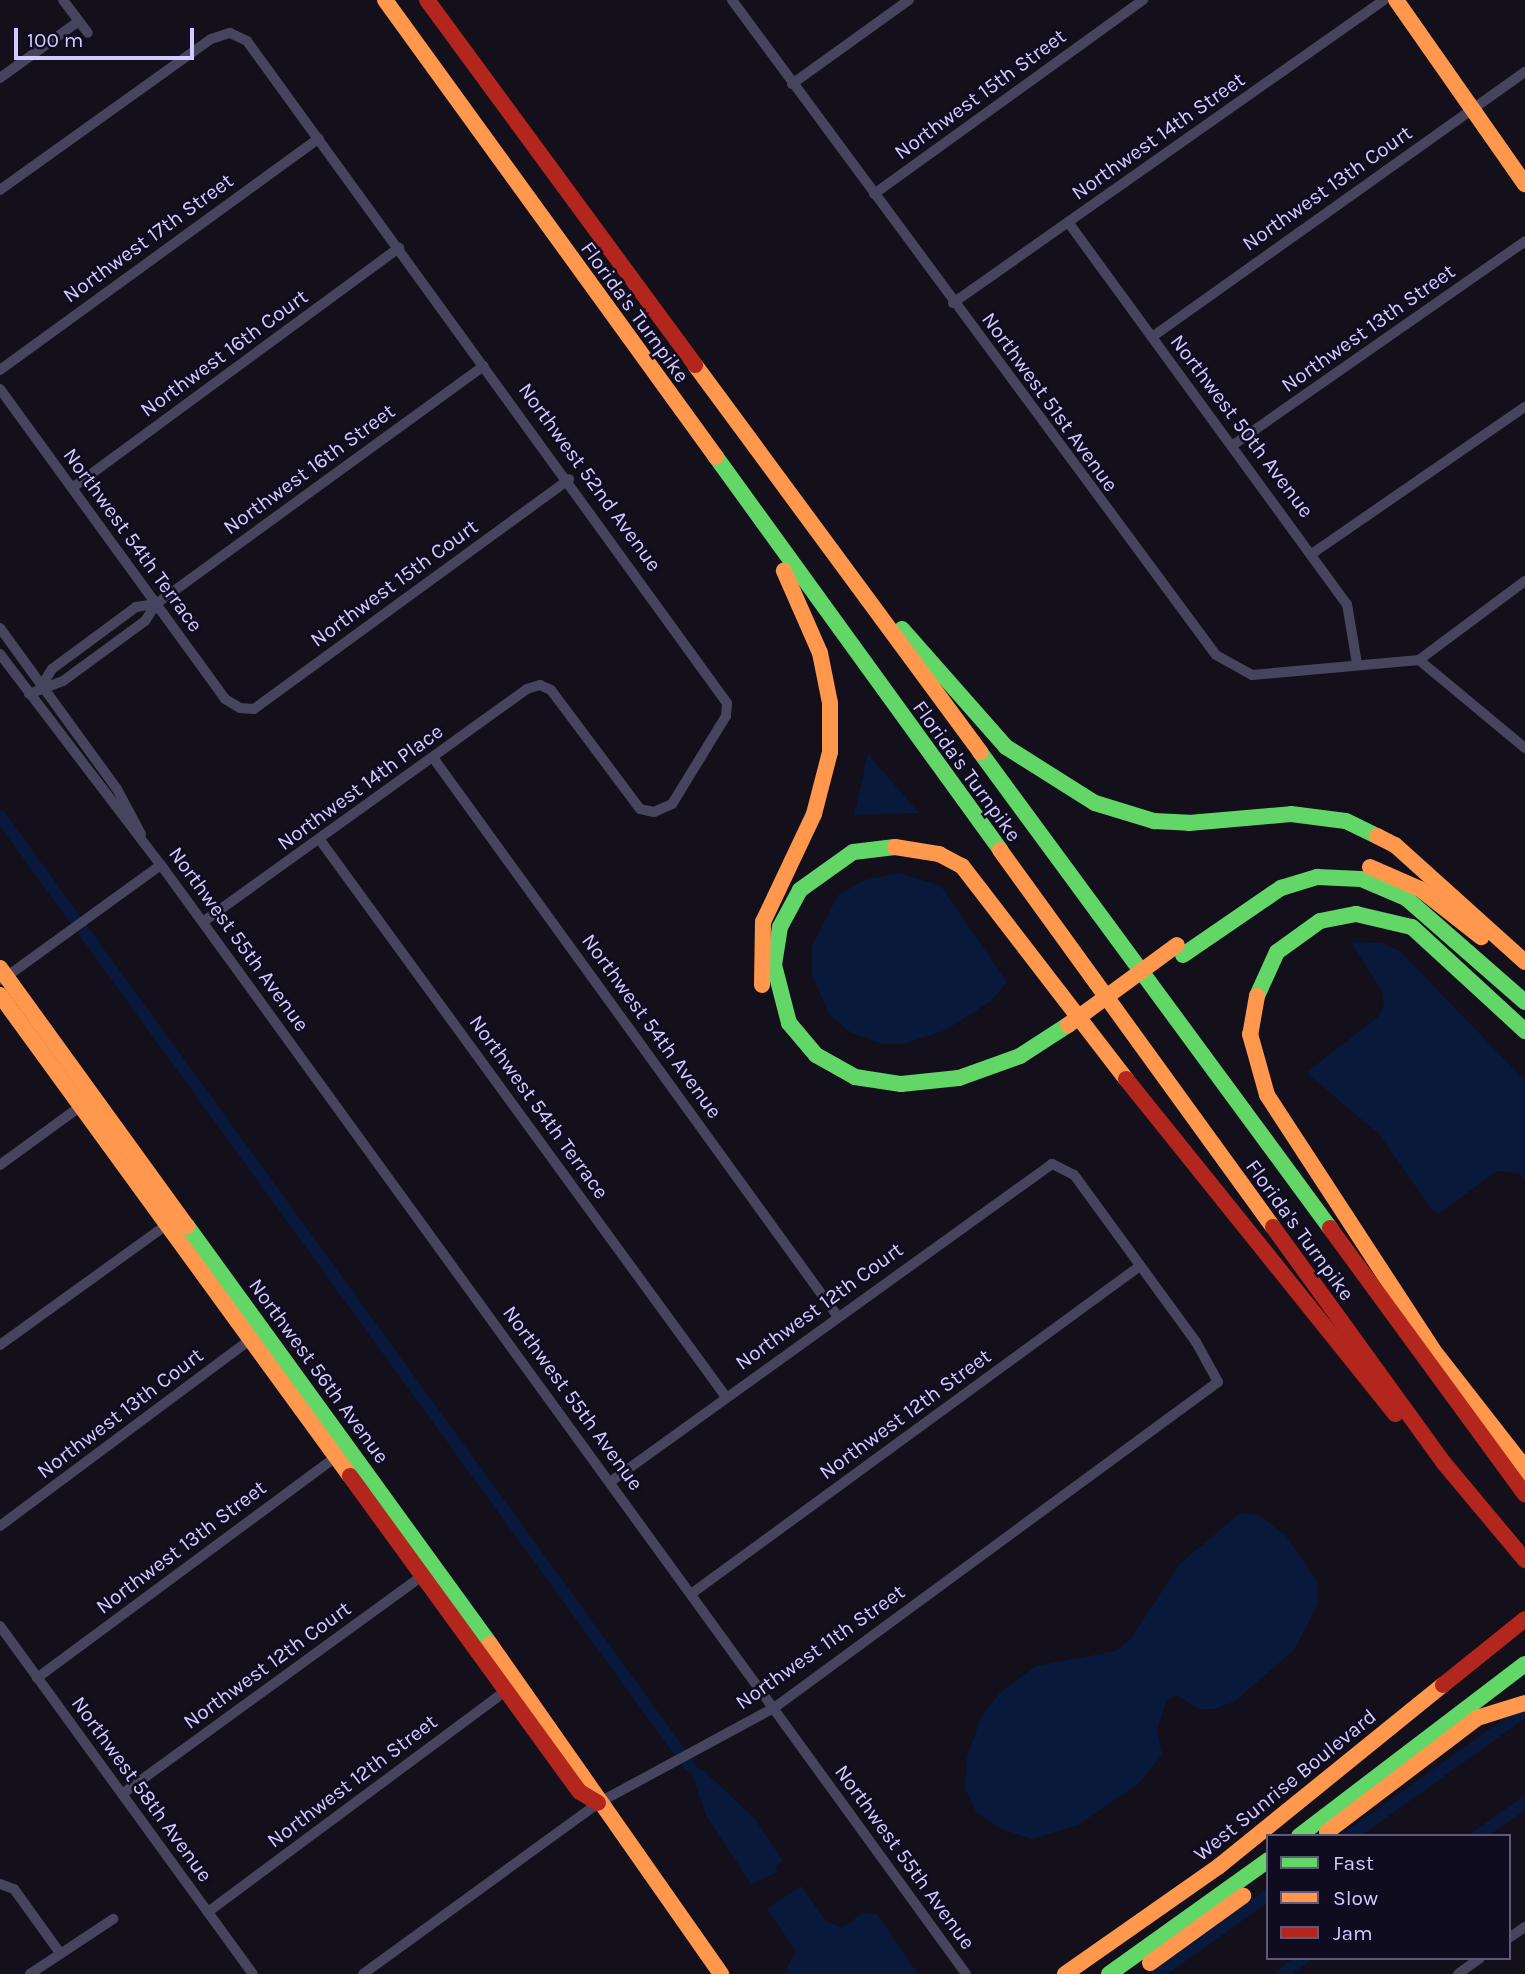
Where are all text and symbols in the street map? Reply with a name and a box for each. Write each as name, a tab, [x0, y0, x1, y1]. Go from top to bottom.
scale bar	[18, 14, 198, 58]
street label: Northwest 15th Street	[889, 23, 1071, 165]
text: 100 m	[27, 28, 84, 52]
street label: Northwest 14th Street	[1066, 67, 1250, 205]
street label: Northwest 13th Court	[1237, 120, 1417, 256]
street label: Northwest 17th Street	[58, 168, 238, 308]
street label: Florida's Turnpike	[575, 237, 695, 387]
street label: Northwest 13th Street	[1276, 258, 1460, 398]
street label: Northwest 16th Court	[135, 284, 313, 422]
street label: Northwest 51st Avenue	[976, 307, 1124, 497]
street label: Northwest 50th Avenue	[1165, 329, 1319, 523]
street label: Northwest 52nd Avenue	[513, 378, 667, 576]
street label: Northwest 16th Street	[218, 398, 400, 540]
street label: Northwest 54th Terrace	[58, 443, 208, 637]
street label: Northwest 15th Court	[305, 514, 483, 652]
street label: Florida's Turnpike	[907, 696, 1027, 846]
street label: Northwest 14th Place	[272, 718, 448, 856]
street label: Northwest 55th Avenue	[163, 842, 315, 1036]
street label: Northwest 54th Avenue	[577, 929, 727, 1123]
street label: Northwest 54th Terrace	[464, 1010, 614, 1204]
street label: Florida's Turnpike	[1240, 1155, 1360, 1305]
street label: Northwest 12th Court	[730, 1237, 908, 1375]
street label: Northwest 56th Avenue	[243, 1274, 395, 1468]
street label: Northwest 55th Avenue	[497, 1301, 649, 1495]
street label: Northwest 13th Court	[32, 1342, 208, 1484]
street label: Northwest 12th Street	[814, 1343, 996, 1485]
street label: Northwest 13th Street	[91, 1475, 271, 1619]
street label: Northwest 11th Street	[730, 1579, 910, 1715]
street label: Northwest 12th Court	[178, 1596, 356, 1734]
street label: Northwest 58th Avenue	[66, 1691, 218, 1887]
street label: West Sunrise Boulevard	[1189, 1704, 1381, 1866]
street label: Northwest 12th Street	[262, 1709, 442, 1853]
street label: Northwest 55th Avenue	[829, 1760, 981, 1954]
legend	[1266, 1834, 1511, 1960]
text: Fast	[1333, 1851, 1374, 1875]
text: Slow	[1333, 1886, 1378, 1910]
text: Jam	[1333, 1921, 1373, 1945]

